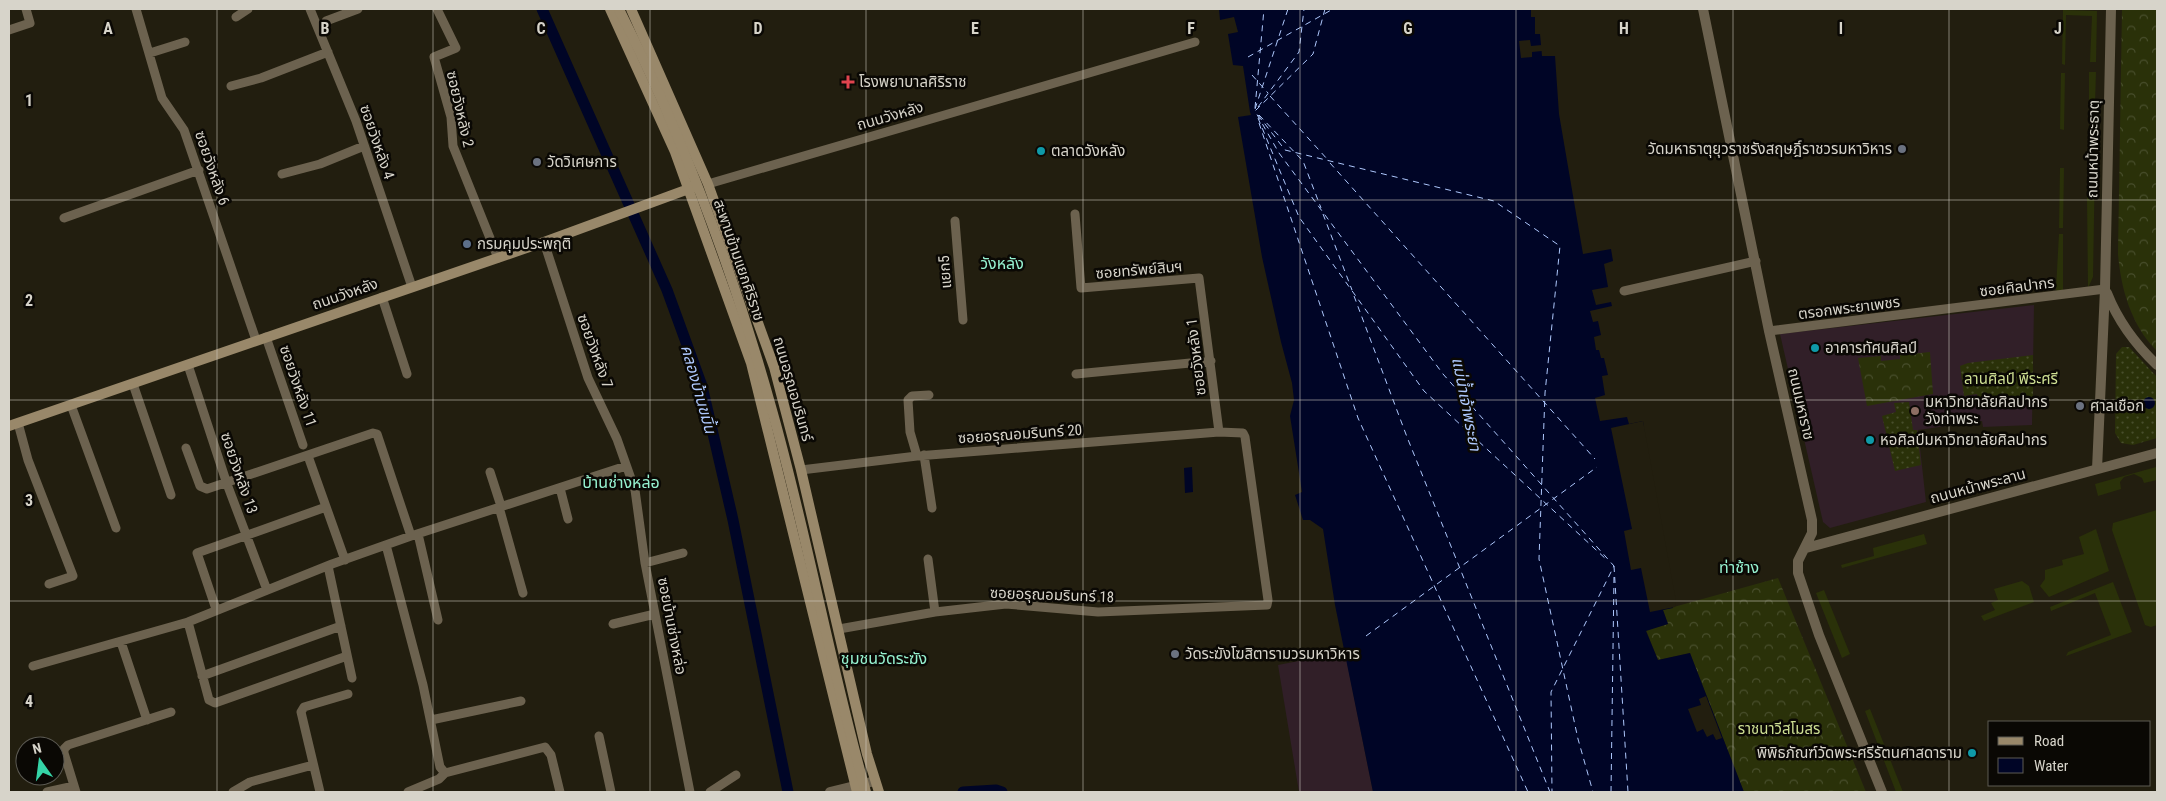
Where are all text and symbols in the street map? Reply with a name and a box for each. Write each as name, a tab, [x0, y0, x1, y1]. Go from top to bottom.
text: A	[103, 19, 113, 38]
text: B	[321, 19, 330, 38]
text: C	[536, 19, 546, 38]
text: D	[753, 19, 763, 38]
text: E	[971, 19, 979, 38]
text: F	[1187, 19, 1195, 38]
text: G	[1403, 19, 1413, 38]
text: H	[1619, 19, 1629, 38]
text: I	[1839, 19, 1843, 38]
text: J	[2054, 19, 2062, 38]
street label: ซอยวังหลัง 2	[443, 69, 477, 149]
place label: โรงพยาบาลศิริราช	[859, 73, 966, 91]
marker: โรงพยาบาลศิริราช	[841, 75, 855, 89]
text: 1	[25, 91, 33, 110]
street label: ถนนวังหลัง	[855, 98, 925, 134]
street label: ถนนหน้าพระธาตุ	[2083, 100, 2103, 198]
street label: ซอยวังหลัง 4	[356, 102, 398, 182]
street label: ซอยวังหลัง 6	[191, 128, 233, 208]
place label: วัดมหาธาตุยุวราชรังสฤษฎิ์ราชวรมหาวิหาร	[1648, 140, 1892, 158]
place label: ตลาดวังหลัง	[1051, 142, 1125, 160]
marker: วัดมหาธาตุยุวราชรังสฤษฎิ์ราชวรมหาวิหาร	[1896, 143, 1908, 155]
marker: ตลาดวังหลัง	[1035, 145, 1047, 157]
place label: วัดวิเศษการ	[547, 153, 617, 171]
marker: วัดวิเศษการ	[531, 156, 543, 168]
street label: สะพานข้ามแยกศิริราช	[710, 197, 768, 323]
place label: กรมคุมประพฤติ	[477, 235, 571, 253]
marker: กรมคุมประพฤติ	[461, 238, 473, 250]
district label: วังหลัง	[980, 254, 1024, 273]
street label: แยก5	[935, 255, 955, 289]
street label: ซอยทรัพย์สินฯ	[1095, 257, 1183, 283]
street label: ซอยศิลปากร	[1979, 273, 2055, 301]
street label: ถนนวังหลัง	[310, 274, 380, 314]
text: 2	[25, 291, 33, 310]
street label: ตรอกพระยาเพชร	[1797, 293, 1901, 323]
street label: ซอยวังหลัง 7	[573, 311, 617, 391]
street label: ซอยวังหลัง 1	[1182, 317, 1210, 397]
street label: ถนนอรุณอมรินทร์	[769, 335, 817, 444]
place label: อาคารทัศนศิลป์	[1825, 339, 1917, 357]
water label: คลองบ้านขมิ้น	[677, 342, 722, 437]
marker: อาคารทัศนศิลป์	[1809, 342, 1821, 354]
street label: ซอยวังหลัง 11	[276, 343, 320, 429]
water label: แม่น้ำเจ้าพระยา	[1448, 355, 1487, 454]
street label: ถนนมหาราช	[1784, 366, 1818, 442]
park label: ลานศิลป์ พีระศรี	[1964, 370, 2058, 388]
place label: มหาวิทยาลัยศิลปากร วังท่าพระ	[1925, 393, 2048, 428]
place label: ศาลเชือก	[2090, 397, 2144, 415]
marker: ศาลเชือก	[2074, 400, 2086, 412]
marker: มหาวิทยาลัยศิลปากร วังท่าพระ	[1909, 405, 1921, 417]
street label: ซอยอรุณอมรินทร์ 20	[957, 421, 1083, 447]
street label: ซอยวังหลัง 13	[217, 430, 261, 516]
place label: หอศิลป์มหาวิทยาลัยศิลปากร	[1880, 431, 2047, 449]
marker: หอศิลป์มหาวิทยาลัยศิลปากร	[1864, 434, 1876, 446]
street label: ถนนหน้าพระลาน	[1928, 465, 2028, 507]
district label: บ้านช่างหล่อ	[582, 473, 660, 492]
text: 3	[25, 491, 33, 510]
district label: ท่าช้าง	[1719, 558, 1759, 577]
street label: ซอยบ้านช่างหล่อ	[654, 576, 690, 676]
street label: ซอยอรุณอมรินทร์ 18	[989, 584, 1115, 606]
place label: วัดระฆังโฆสิตารามวรมหาวิหาร	[1185, 645, 1360, 663]
marker: วัดระฆังโฆสิตารามวรมหาวิหาร	[1169, 648, 1181, 660]
district label: ชุมชนวัดระฆัง	[841, 649, 927, 668]
text: 4	[25, 692, 33, 711]
park label: ราชนาวีสโมสร	[1738, 720, 1820, 738]
legend	[1988, 721, 2151, 786]
text: Road	[2034, 732, 2064, 750]
north arrow	[15, 736, 65, 786]
text: N	[31, 740, 43, 757]
place label: พิพิธภัณฑ์วัดพระศรีรัตนศาสดาราม	[1757, 744, 1962, 762]
marker: พิพิธภัณฑ์วัดพระศรีรัตนศาสดาราม	[1966, 747, 1978, 759]
text: Water	[2034, 757, 2069, 775]

